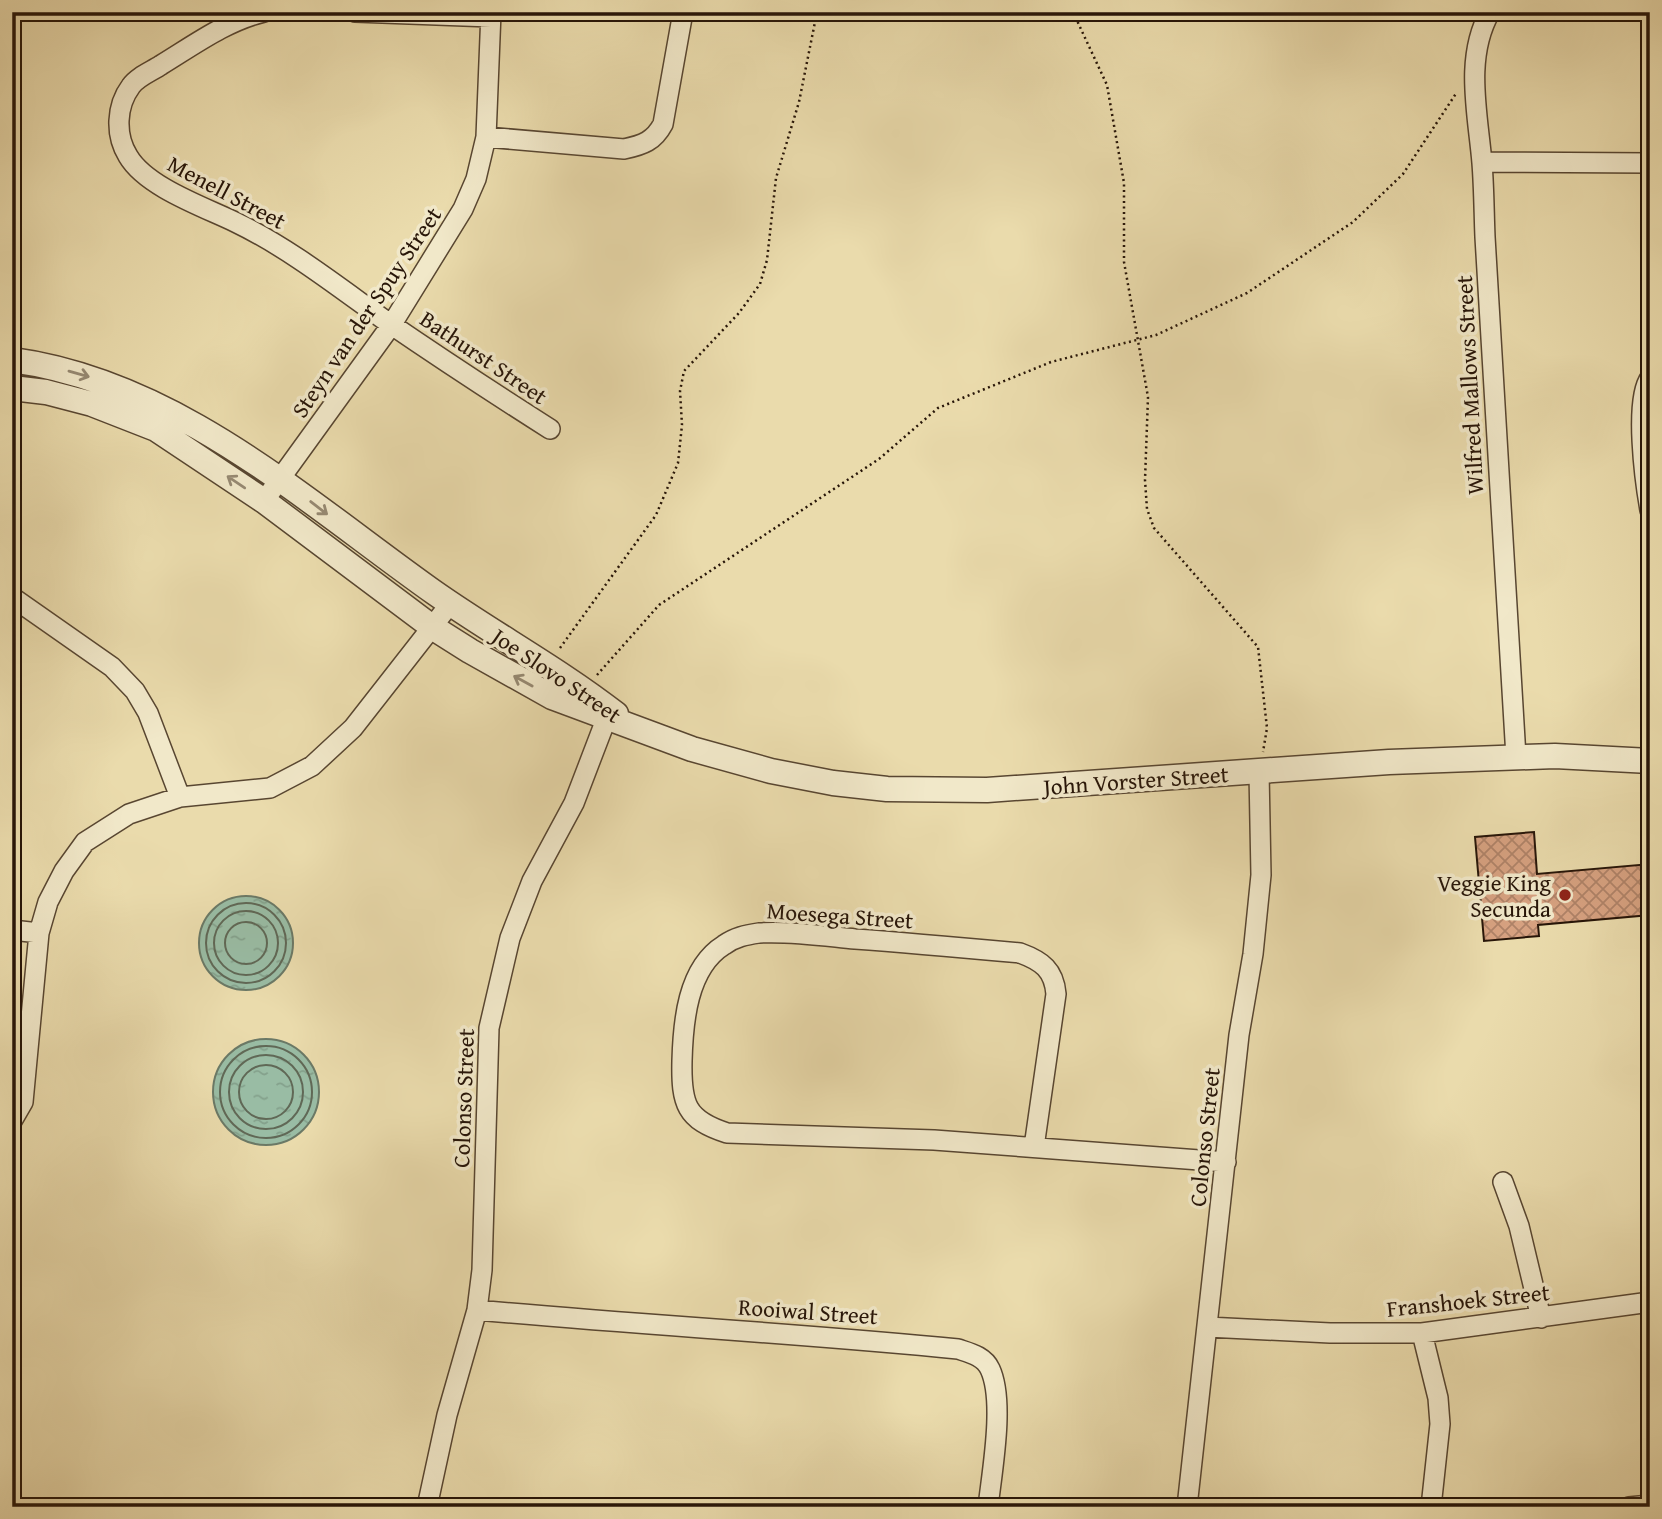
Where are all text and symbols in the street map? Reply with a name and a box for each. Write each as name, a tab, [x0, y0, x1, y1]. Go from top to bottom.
street label: Menell Street	[162, 147, 292, 237]
street label: Steyn van der Spuy Street	[283, 200, 449, 424]
street label: Wilfred Mallows Street	[1447, 274, 1491, 496]
street label: Bathurst Street	[414, 302, 554, 412]
one-way arrow	[67, 368, 90, 381]
one-way arrow	[227, 475, 246, 489]
one-way arrow	[309, 501, 328, 516]
street label: Joe Slovo Street	[483, 618, 628, 731]
one-way arrow	[513, 674, 534, 687]
street label: John Vorster Street	[1039, 757, 1230, 803]
place label: Veggie King Secunda	[1437, 866, 1552, 925]
marker: Veggie King Secunda	[1557, 887, 1573, 903]
street label: Moesega Street	[766, 893, 914, 937]
street label: Colonso Street	[444, 1028, 482, 1168]
street label: Colonso Street	[1180, 1066, 1228, 1208]
street label: Franshoek Street	[1385, 1275, 1551, 1325]
street label: Rooiwal Street	[737, 1290, 879, 1332]

